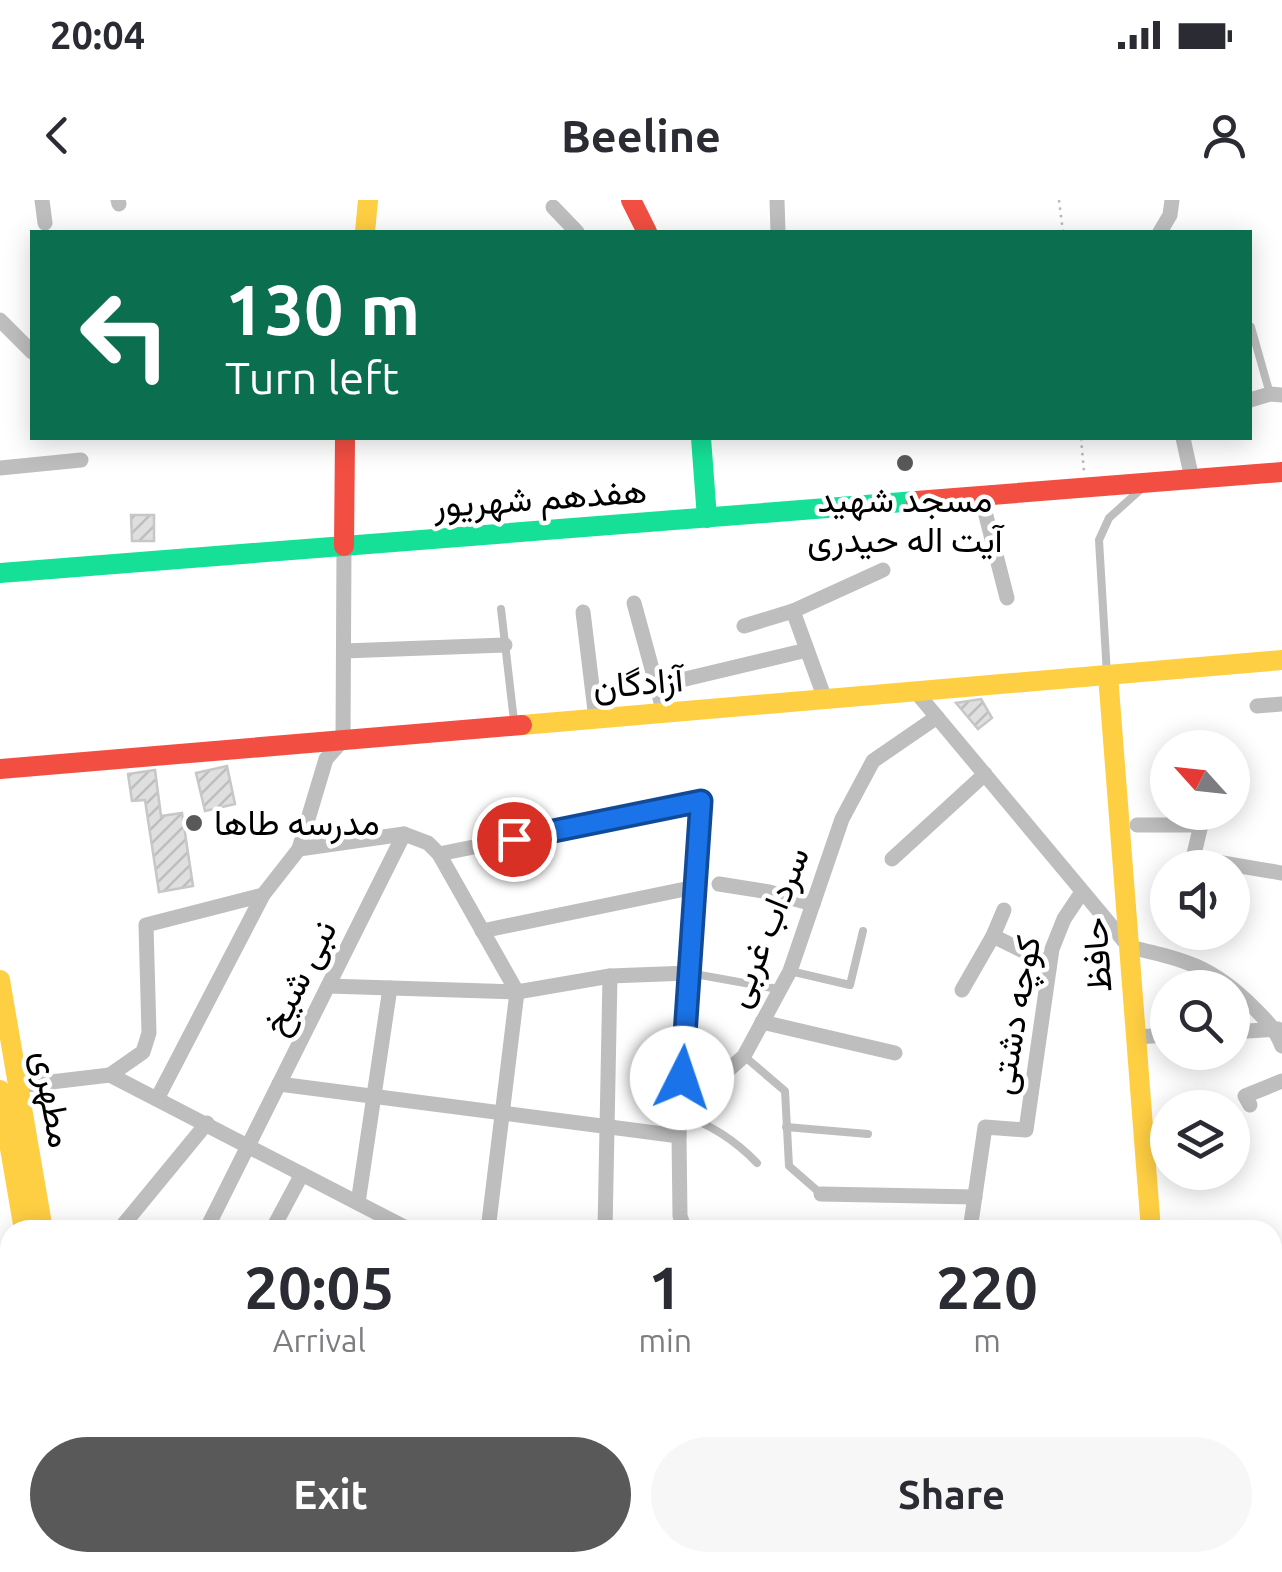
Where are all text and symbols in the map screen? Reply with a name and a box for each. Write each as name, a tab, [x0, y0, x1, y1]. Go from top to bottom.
text: 20:04	[50, 14, 145, 56]
icon: back	[30, 108, 85, 163]
icon: person	[1197, 108, 1252, 163]
text: Beeline	[561, 110, 721, 161]
icon: left	[60, 270, 190, 400]
text: 130 m	[225, 270, 420, 348]
text: Turn left	[225, 352, 399, 403]
marker: مسجد شهید آیت اله حیدری	[894, 452, 916, 474]
street label: هفدهم شهریور	[431, 470, 648, 528]
place label: مسجد شهید آیت اله حیدری	[807, 479, 1006, 562]
street label: آزادگان	[591, 658, 688, 709]
north arrow	[1150, 730, 1250, 830]
map controls	[1150, 730, 1250, 1190]
pin	[472, 797, 557, 882]
place label: مدرسه طاها	[214, 802, 380, 845]
marker: مدرسه طاها	[183, 812, 205, 834]
icon: arrive	[487, 812, 542, 867]
street label: سرداب غربی	[716, 841, 819, 1014]
button: sound	[1150, 850, 1250, 950]
street label: نبی شیخ	[253, 913, 348, 1042]
street label: حافظ	[1073, 916, 1119, 994]
street label: کوچه دشتی	[980, 932, 1053, 1098]
button: search	[1150, 970, 1250, 1070]
position arrow	[630, 1026, 734, 1130]
street label: مطهری	[23, 1047, 82, 1151]
button: layers	[1150, 1090, 1250, 1190]
text: 20:05	[244, 1253, 394, 1320]
text: 1	[648, 1253, 682, 1320]
text: 220	[936, 1253, 1038, 1320]
text: Arrival	[273, 1322, 366, 1358]
text: min	[638, 1322, 692, 1358]
text: m	[973, 1322, 1001, 1358]
button: Exit	[30, 1437, 631, 1552]
button: Share	[651, 1437, 1252, 1552]

